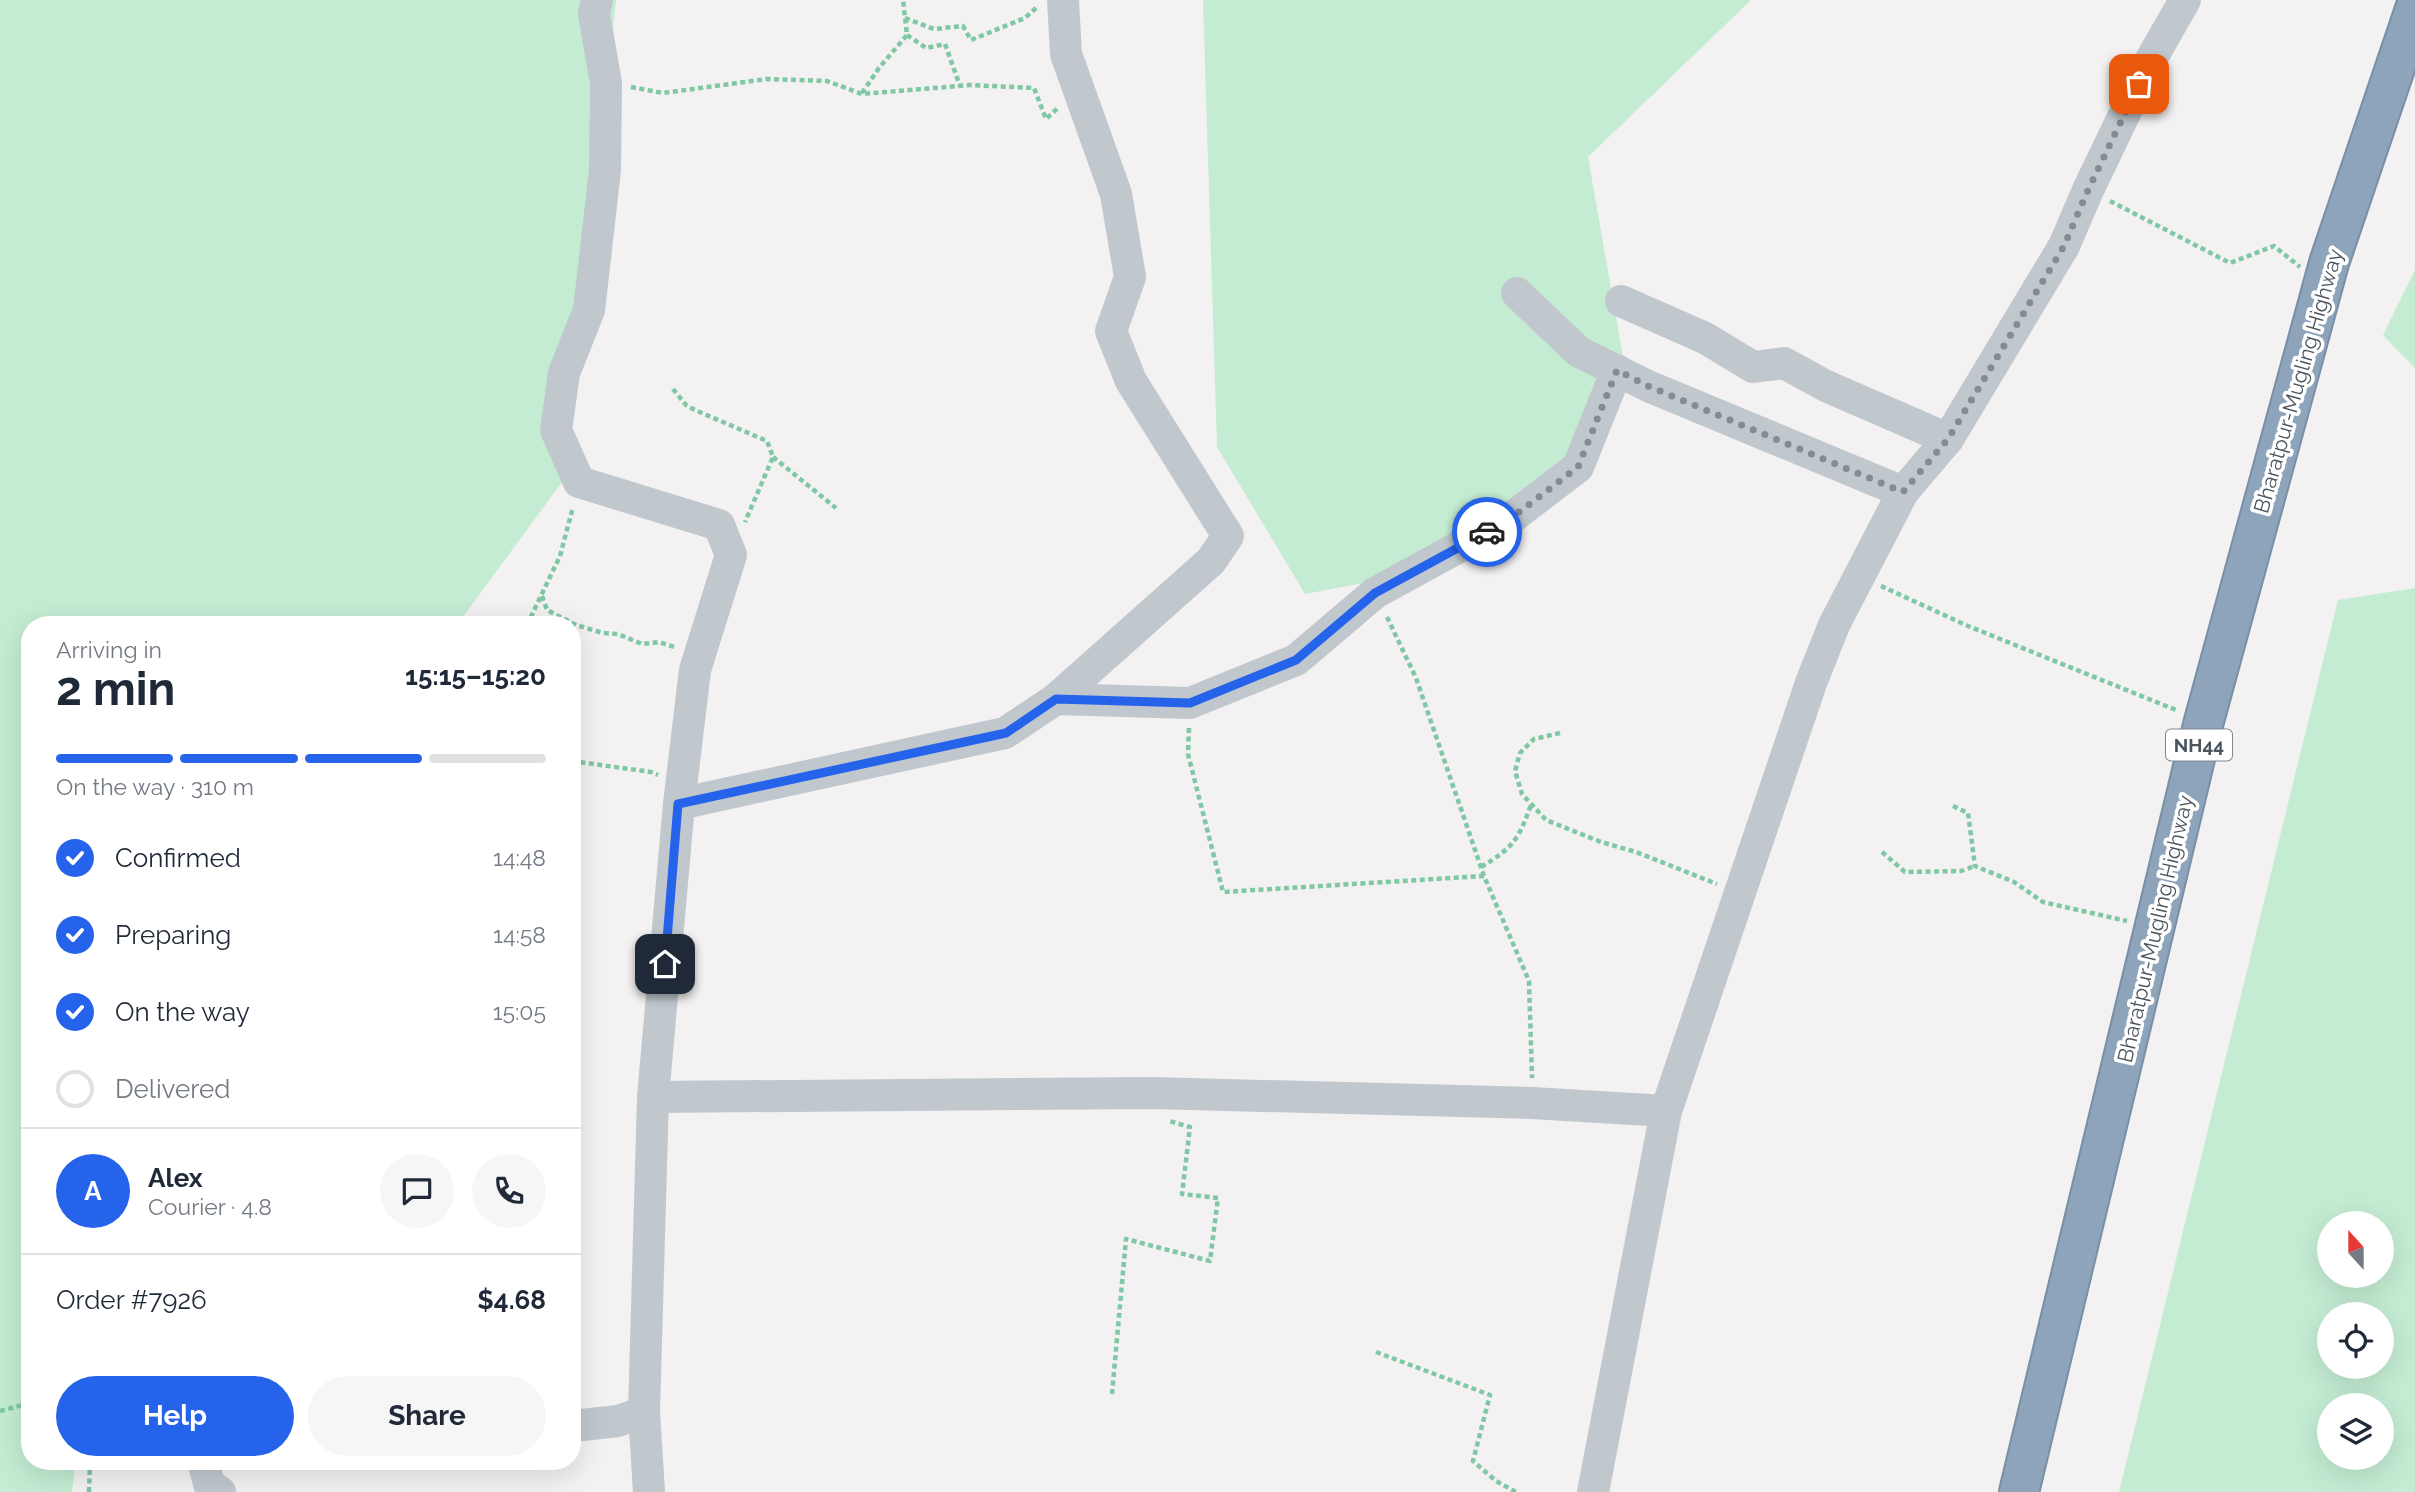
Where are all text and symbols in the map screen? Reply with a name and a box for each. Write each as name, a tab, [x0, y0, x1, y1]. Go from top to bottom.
pin	[2109, 54, 2169, 114]
icon: bag	[2120, 65, 2158, 103]
street label: Bharatpur-Mugling Highway	[2248, 246, 2348, 516]
courier	[1452, 497, 1522, 567]
icon: car	[1468, 513, 1506, 551]
text: Arriving in	[56, 636, 162, 663]
text: 15:15–15:20	[405, 661, 546, 691]
text: 2 min	[56, 662, 175, 716]
road number: NH44	[2166, 730, 2232, 760]
text: On the way · 310 m	[56, 773, 254, 800]
street label: Bharatpur-Mugling Highway	[2112, 793, 2198, 1065]
icon: check	[56, 839, 94, 877]
text: Confirmed	[115, 843, 241, 873]
text: 14:48	[493, 844, 546, 871]
icon: check	[56, 916, 94, 954]
text: Preparing	[115, 920, 231, 950]
text: 14:58	[493, 921, 546, 948]
pin	[635, 934, 695, 994]
icon: home	[646, 945, 684, 983]
icon: check	[56, 993, 94, 1031]
text: On the way	[115, 997, 250, 1027]
text: 15:05	[493, 998, 546, 1025]
text: Delivered	[115, 1074, 230, 1104]
button: chat	[380, 1154, 454, 1228]
button: phone	[472, 1154, 546, 1228]
text: Alex	[148, 1163, 203, 1193]
text: A	[84, 1176, 102, 1206]
text: Courier · 4.8	[148, 1193, 272, 1220]
north arrow	[2317, 1211, 2394, 1288]
map controls	[2317, 1211, 2394, 1470]
text: Order #7926	[56, 1285, 207, 1315]
text: $4.68	[477, 1285, 546, 1315]
button: locate	[2317, 1302, 2394, 1379]
button: Help	[56, 1376, 294, 1456]
button: Share	[308, 1376, 546, 1456]
button: layers	[2317, 1393, 2394, 1470]

